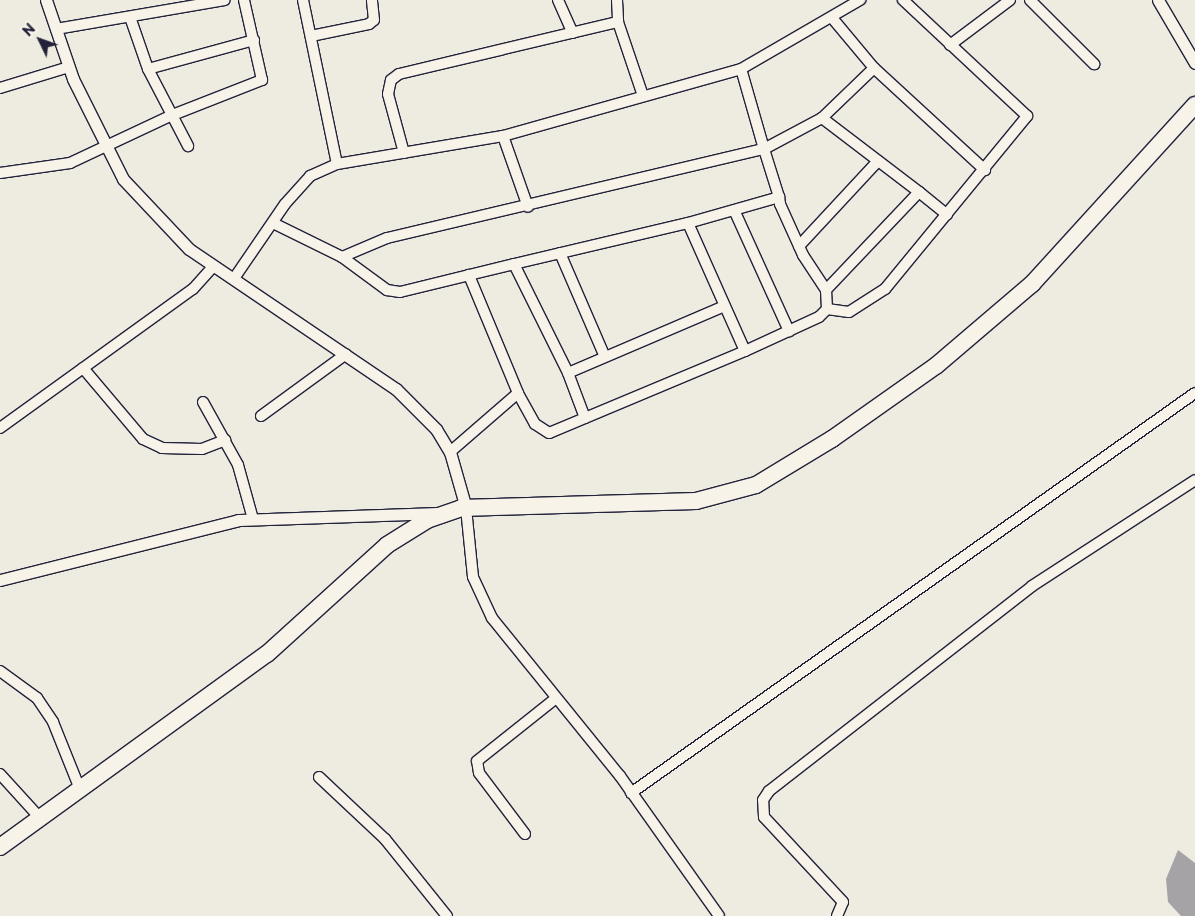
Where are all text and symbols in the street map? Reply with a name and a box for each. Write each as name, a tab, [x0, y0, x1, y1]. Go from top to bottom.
north arrow	[15, 15, 65, 65]
text: N	[17, 18, 40, 41]

